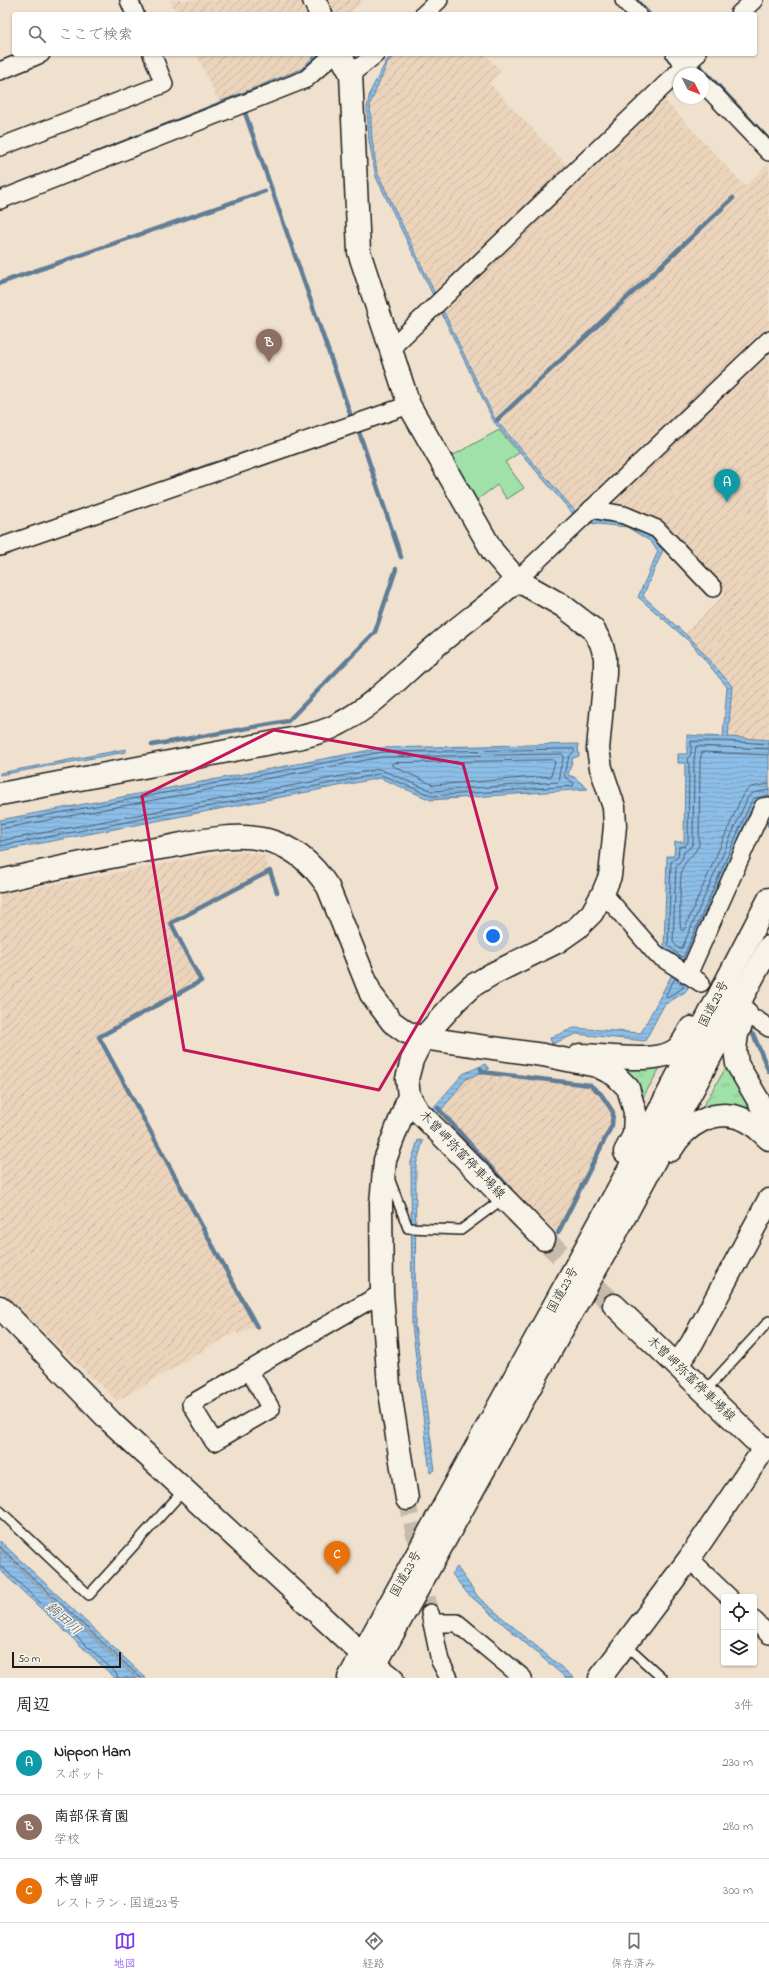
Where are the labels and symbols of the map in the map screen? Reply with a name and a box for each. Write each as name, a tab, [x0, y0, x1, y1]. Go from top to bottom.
north arrow	[673, 68, 709, 104]
pin: B	[256, 329, 282, 362]
pin: A	[714, 469, 740, 502]
your location	[483, 926, 503, 946]
street label: 国道23号	[694, 977, 734, 1031]
street label: 木曽岬弥富停車場線	[415, 1106, 510, 1204]
street label: 国道23号	[542, 1263, 584, 1317]
street label: 木曽岬弥富停車場線	[642, 1332, 740, 1427]
pin: C	[324, 1541, 350, 1574]
street label: 国道23号	[385, 1547, 427, 1601]
water label: 鍋田川	[40, 1597, 86, 1641]
scale bar	[12, 1650, 121, 1669]

